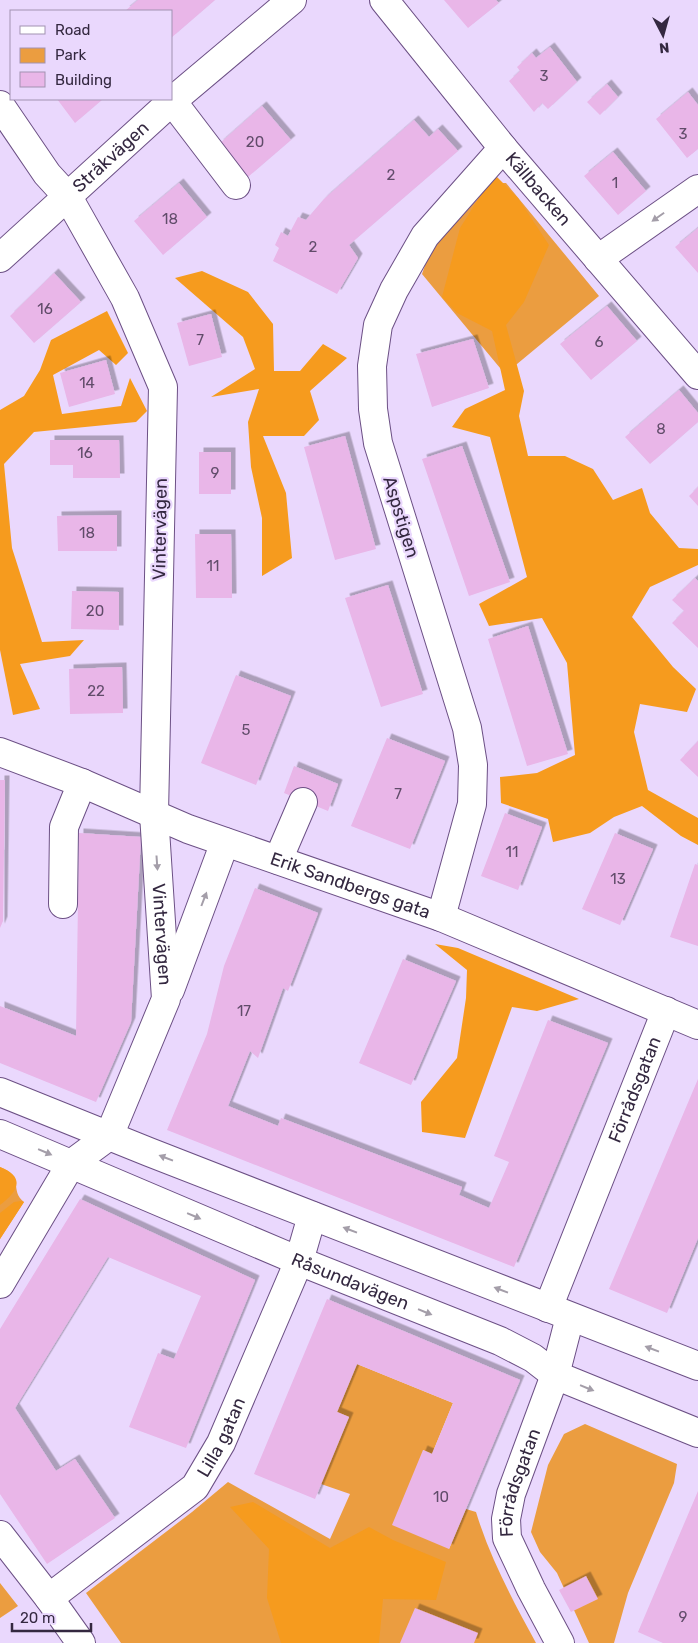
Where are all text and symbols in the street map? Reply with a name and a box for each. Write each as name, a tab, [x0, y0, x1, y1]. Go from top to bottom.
legend	[10, 10, 172, 100]
north arrow	[638, 10, 688, 60]
text: Road	[55, 21, 91, 39]
text: N	[658, 38, 670, 56]
text: Park	[55, 46, 86, 64]
house number: 3	[539, 67, 549, 85]
text: Building	[55, 71, 112, 89]
street label: Stråkvägen	[68, 117, 153, 197]
house number: 3	[678, 125, 688, 143]
house number: 20	[246, 133, 264, 151]
street label: Källbacken	[501, 148, 576, 230]
house number: 2	[387, 166, 396, 184]
house number: 1	[612, 174, 618, 192]
house number: 18	[162, 210, 178, 228]
one-way arrow	[651, 212, 665, 222]
house number: 2	[309, 238, 318, 256]
house number: 16	[37, 300, 53, 318]
house number: 7	[196, 331, 204, 349]
house number: 6	[594, 333, 604, 351]
house number: 14	[79, 374, 95, 392]
house number: 8	[656, 420, 666, 438]
house number: 16	[77, 444, 93, 462]
house number: 9	[211, 464, 220, 482]
street label: Aspstigen	[378, 473, 424, 561]
street label: Vintervägen	[148, 478, 172, 580]
house number: 18	[79, 524, 95, 542]
house number: 11	[207, 557, 219, 575]
house number: 20	[86, 602, 104, 620]
house number: 22	[87, 682, 105, 700]
house number: 5	[242, 721, 251, 739]
house number: 7	[394, 785, 402, 803]
house number: 11	[506, 843, 518, 861]
street label: Erik Sandbergs gata	[267, 847, 433, 923]
one-way arrow	[153, 855, 161, 871]
house number: 13	[610, 870, 626, 888]
street label: Vintervägen	[148, 883, 176, 986]
one-way arrow	[201, 891, 208, 906]
house number: 17	[237, 1002, 251, 1020]
street label: Förrådsgatan	[604, 1033, 666, 1146]
one-way arrow	[38, 1149, 52, 1157]
one-way arrow	[159, 1154, 173, 1162]
one-way arrow	[187, 1213, 201, 1221]
one-way arrow	[343, 1226, 357, 1234]
street label: Råsundavägen	[288, 1248, 412, 1315]
one-way arrow	[494, 1285, 508, 1293]
one-way arrow	[418, 1308, 433, 1316]
one-way arrow	[645, 1345, 660, 1352]
one-way arrow	[580, 1385, 594, 1393]
street label: Lilla gatan	[192, 1394, 250, 1481]
street label: Förrådsgatan	[495, 1425, 545, 1538]
house number: 10	[433, 1488, 449, 1506]
scale bar	[12, 1600, 91, 1632]
house number: 9	[679, 1608, 688, 1626]
text: 20 m	[20, 1609, 55, 1627]

